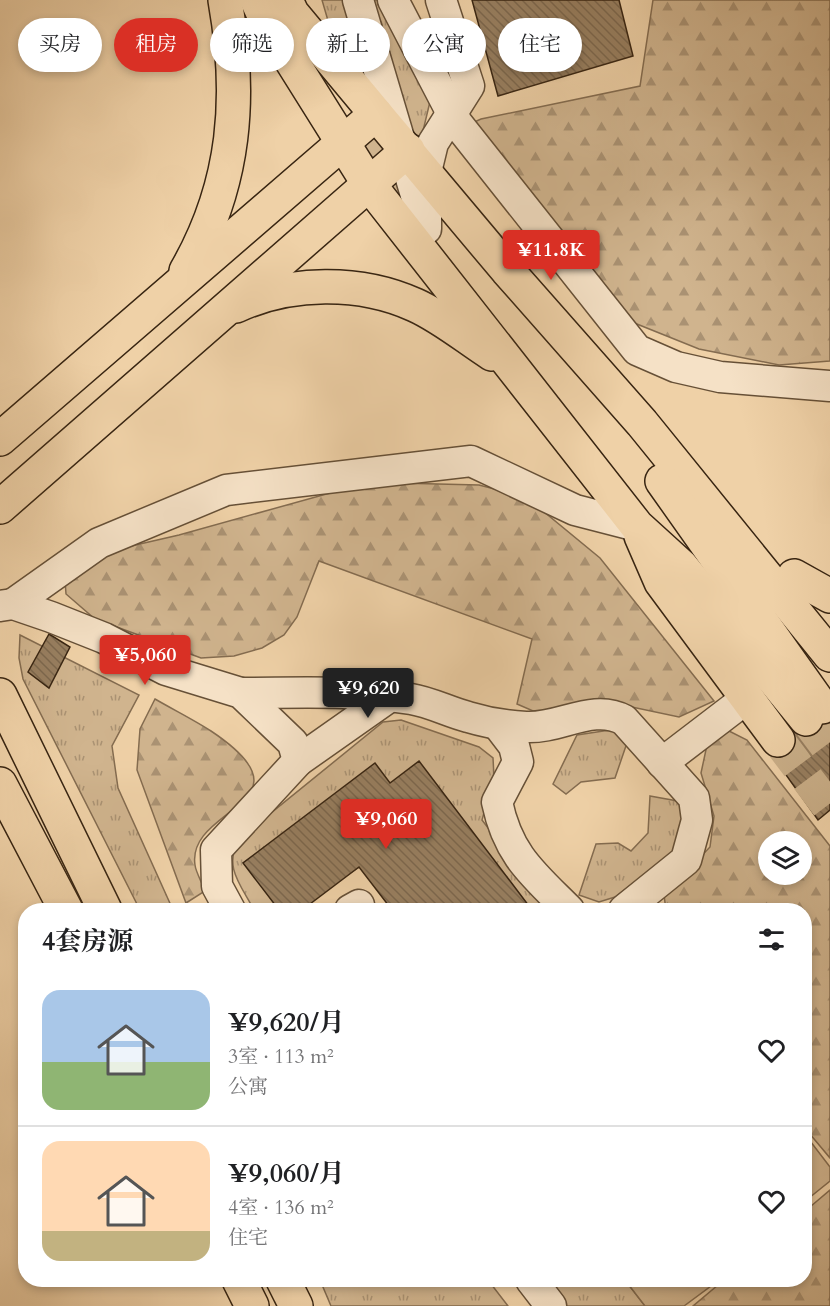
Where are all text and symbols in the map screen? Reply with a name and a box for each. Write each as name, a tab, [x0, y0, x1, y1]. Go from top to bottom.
chip: 买房	[18, 18, 102, 72]
chip: 租房	[114, 18, 198, 72]
chip: 筛选	[210, 18, 294, 72]
chip: 新上	[306, 18, 390, 72]
chip: 公寓	[402, 18, 486, 72]
chip: 住宅	[498, 18, 582, 72]
pin: ¥11.8K	[502, 230, 600, 281]
text: ¥11.8K	[517, 236, 585, 263]
pin: ¥5,060	[96, 635, 194, 686]
text: ¥5,060	[114, 641, 176, 668]
pin: ¥9,620	[319, 668, 417, 719]
text: ¥9,620	[337, 674, 399, 701]
pin: ¥9,060	[337, 799, 435, 850]
text: ¥9,060	[355, 805, 417, 832]
map controls	[758, 831, 812, 885]
button: layers	[758, 831, 812, 885]
icon: filters	[755, 923, 788, 956]
text: 4套房源	[42, 924, 133, 959]
text: ¥9,620/月	[228, 1005, 345, 1040]
icon: home	[90, 1014, 162, 1086]
icon: heart	[755, 1034, 788, 1067]
text: 3室 · 113 m²	[228, 1043, 334, 1070]
text: 公寓	[228, 1073, 268, 1100]
text: ¥9,060/月	[228, 1156, 345, 1191]
icon: home	[90, 1165, 162, 1237]
icon: heart	[755, 1185, 788, 1218]
text: 4室 · 136 m²	[228, 1194, 334, 1221]
text: 住宅	[228, 1224, 268, 1251]

